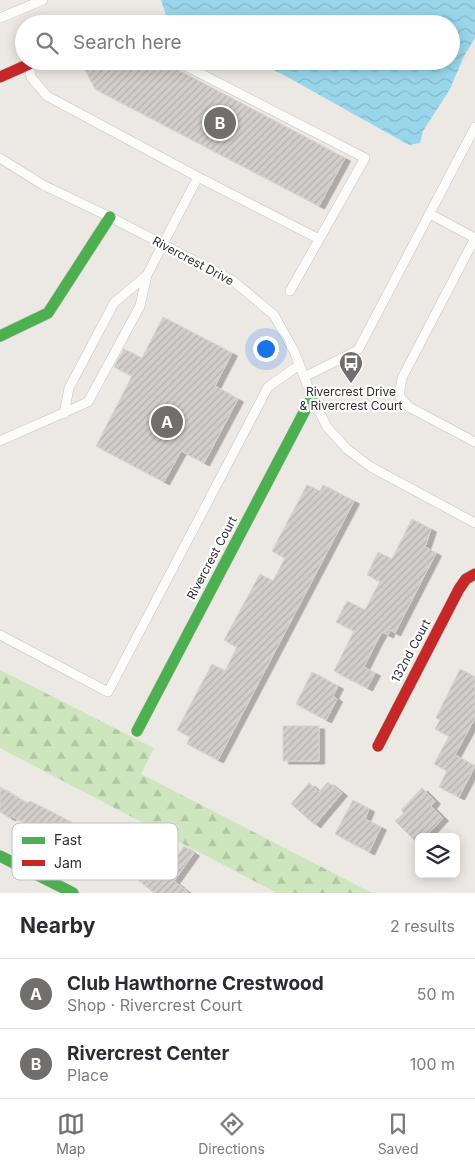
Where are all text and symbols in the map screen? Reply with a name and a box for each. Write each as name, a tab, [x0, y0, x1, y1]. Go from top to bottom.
search box	[15, 15, 460, 70]
icon: search	[33, 29, 61, 57]
text: Search here	[73, 31, 182, 54]
pin: B	[204, 104, 236, 142]
street label: Rivercrest Drive	[150, 233, 237, 288]
your location	[253, 336, 279, 362]
bus stop icon: Rivercrest Drive & Rivercrest Court	[338, 350, 364, 384]
place label: Rivercrest Drive & Rivercrest Court	[299, 384, 403, 413]
pin: A	[151, 403, 183, 441]
street label: Rivercrest Court	[183, 514, 240, 602]
street label: 132nd Court	[388, 617, 433, 685]
legend	[12, 823, 178, 880]
text: Fast	[54, 831, 82, 848]
map controls	[415, 833, 460, 878]
button: layers	[415, 833, 460, 878]
text: Jam	[54, 854, 82, 871]
text: Nearby	[20, 913, 95, 938]
text: 2 results	[390, 916, 455, 936]
text: Club Hawthorne Crestwood	[67, 972, 324, 995]
text: A	[30, 984, 42, 1004]
text: 50 m	[417, 984, 455, 1004]
text: Shop · Rivercrest Court	[67, 995, 242, 1015]
text: Rivercrest Center	[67, 1042, 229, 1065]
text: B	[31, 1054, 41, 1074]
text: 100 m	[410, 1054, 455, 1074]
text: Place	[67, 1065, 109, 1085]
tab: Map	[56, 1110, 85, 1157]
tab: Directions	[198, 1110, 265, 1157]
tab: Saved	[378, 1110, 419, 1157]

